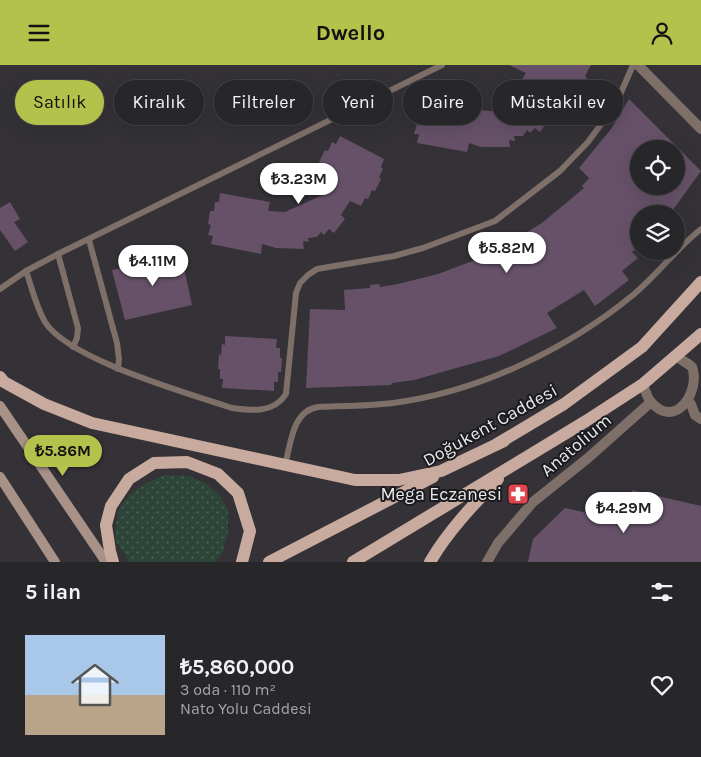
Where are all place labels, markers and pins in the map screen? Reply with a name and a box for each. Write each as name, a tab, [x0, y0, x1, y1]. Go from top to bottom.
pin: ₺3.23M	[258, 163, 340, 205]
pin: ₺5.82M	[466, 231, 548, 274]
pin: ₺4.11M	[112, 245, 194, 287]
pin: ₺5.86M	[22, 435, 104, 477]
pharmacy icon: Mega Eczanesi	[506, 482, 530, 506]
place label: Mega Eczanesi	[380, 483, 502, 505]
pin: ₺4.29M	[583, 491, 665, 534]

